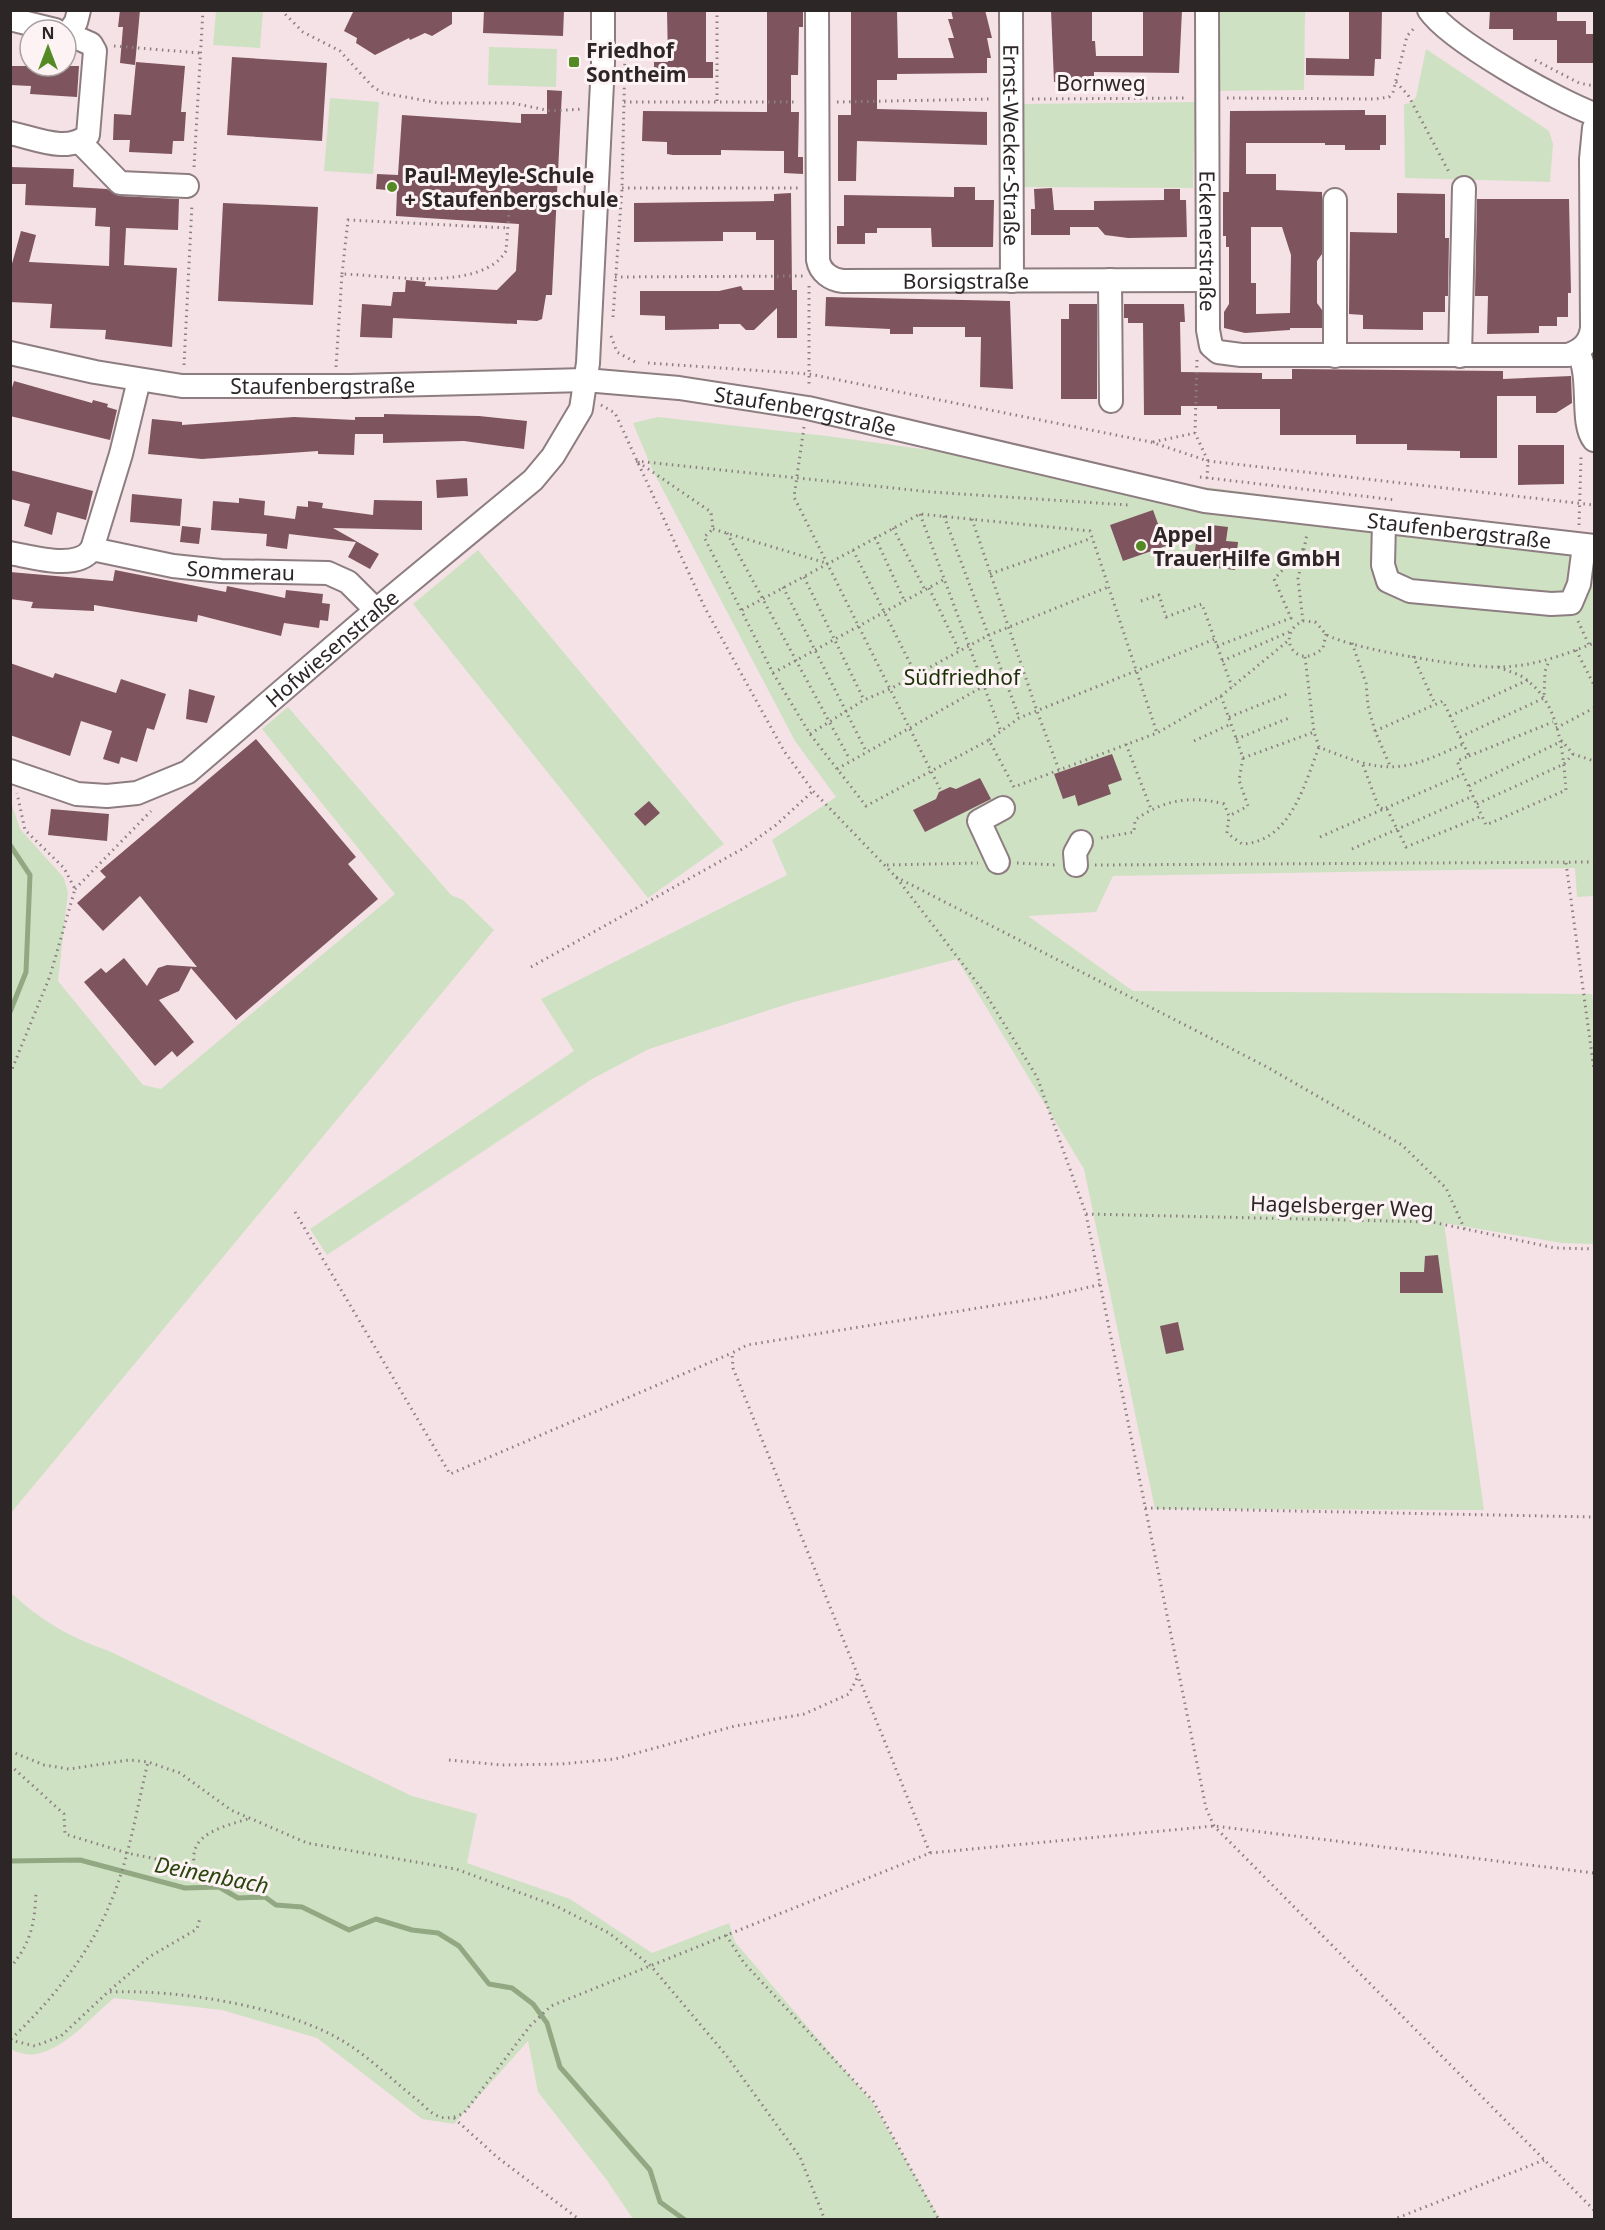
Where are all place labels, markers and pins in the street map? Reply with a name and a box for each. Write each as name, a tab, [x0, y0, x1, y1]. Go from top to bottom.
place label: Friedhof Sontheim	[586, 36, 686, 88]
marker: Friedhof Sontheim	[567, 55, 581, 69]
place label: Paul-Meyle-Schule + Staufenbergschule	[404, 161, 618, 213]
marker: Paul-Meyle-Schule + Staufenbergschule	[385, 180, 399, 194]
place label: Appel TrauerHilfe GmbH	[1153, 520, 1341, 572]
marker: Appel TrauerHilfe GmbH	[1134, 539, 1148, 553]

